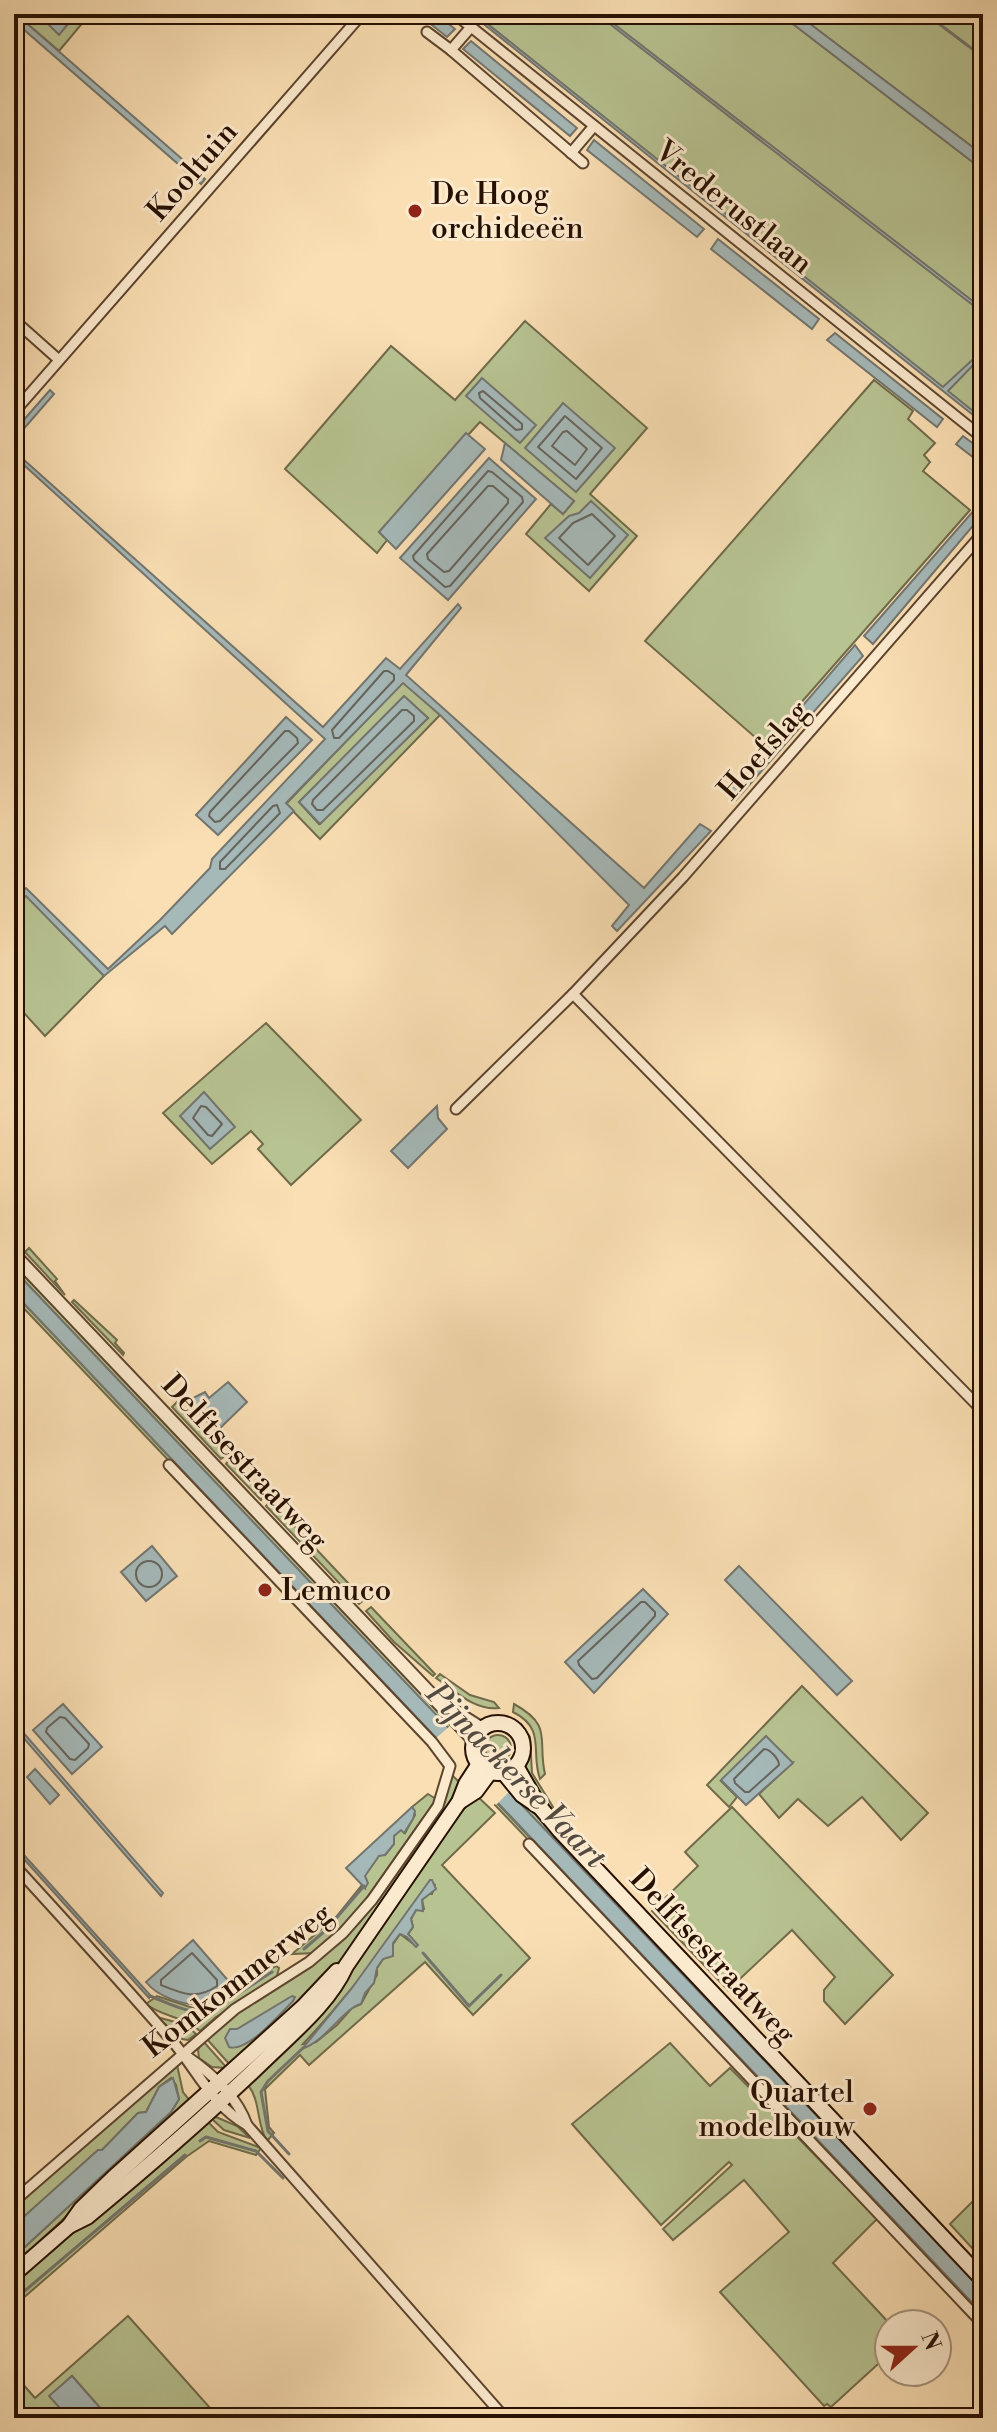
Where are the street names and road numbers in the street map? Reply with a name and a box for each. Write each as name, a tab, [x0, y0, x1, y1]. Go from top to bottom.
street label: Kooltuin	[139, 114, 246, 229]
street label: Vrederustlaan	[646, 132, 820, 283]
street label: Hoefslag	[710, 693, 818, 808]
street label: Delftsestraatweg	[153, 1367, 336, 1559]
street label: Delftsestraatweg	[621, 1861, 804, 2053]
street label: Komkommerweg	[135, 1895, 340, 2067]

